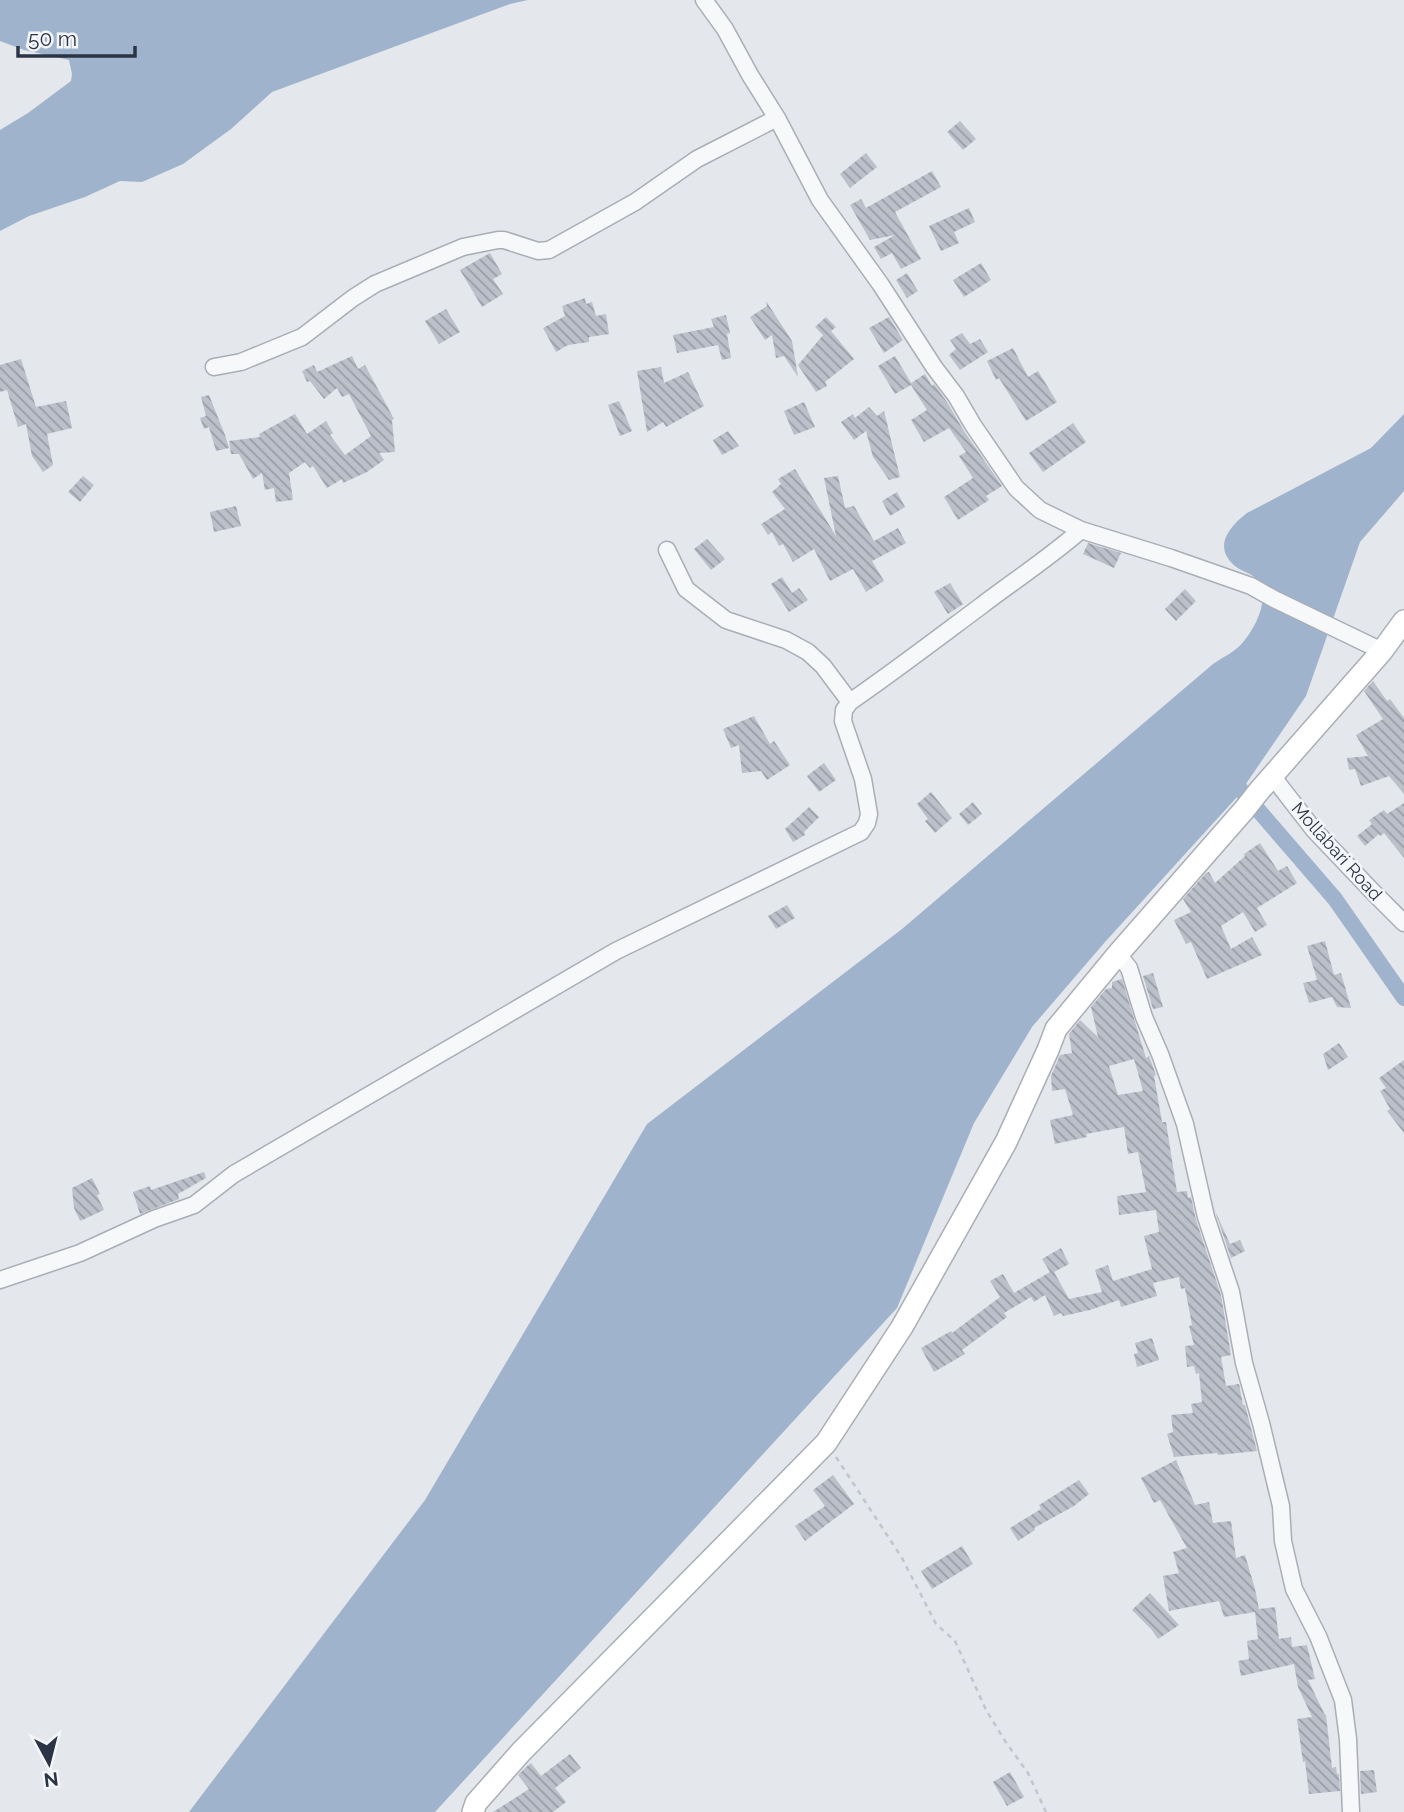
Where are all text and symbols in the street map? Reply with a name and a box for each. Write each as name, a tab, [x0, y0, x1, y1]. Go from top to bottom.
scale bar	[18, 14, 135, 58]
text: 50 m	[28, 26, 77, 51]
street label: Mollabari Road	[1287, 798, 1387, 904]
north arrow	[14, 1728, 84, 1798]
text: N	[43, 1768, 60, 1792]

